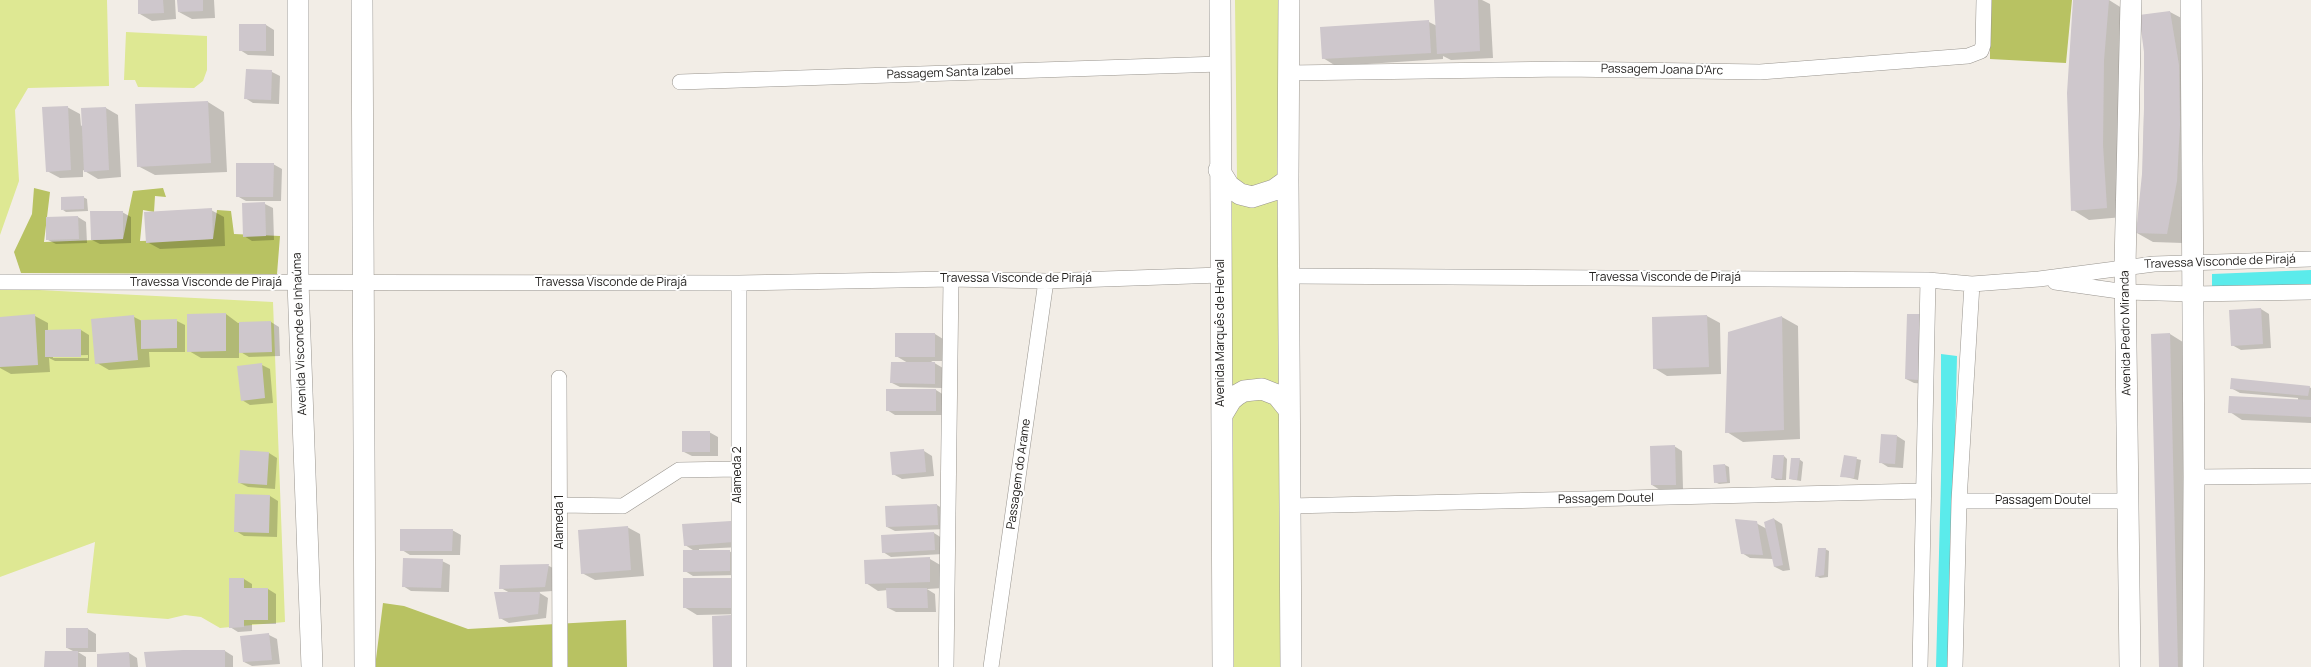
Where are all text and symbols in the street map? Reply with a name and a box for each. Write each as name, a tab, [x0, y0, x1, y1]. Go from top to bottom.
street label: Passagem Joana D'Arc	[1601, 62, 1723, 78]
street label: Passagem Santa Izabel	[886, 64, 1014, 82]
street label: Avenida Visconde de Inhaúma	[290, 252, 310, 416]
street label: Travessa Visconde de Pirajá	[2144, 252, 2296, 272]
street label: Avenida Marquês de Herval	[1214, 259, 1228, 407]
street label: Avenida Pedro Miranda	[2118, 270, 2134, 396]
street label: Travessa Visconde de Pirajá	[1589, 271, 1741, 285]
street label: Travessa Visconde de Pirajá	[940, 272, 1092, 286]
street label: Travessa Visconde de Pirajá	[130, 276, 282, 290]
street label: Travessa Visconde de Pirajá	[535, 276, 687, 290]
street label: Passagem do Arame	[1004, 418, 1034, 530]
street label: Alameda 2	[731, 446, 745, 504]
street label: Passagem Doutel	[1558, 491, 1654, 507]
street label: Alameda 1	[553, 494, 567, 550]
street label: Passagem Doutel	[1995, 494, 2091, 508]

